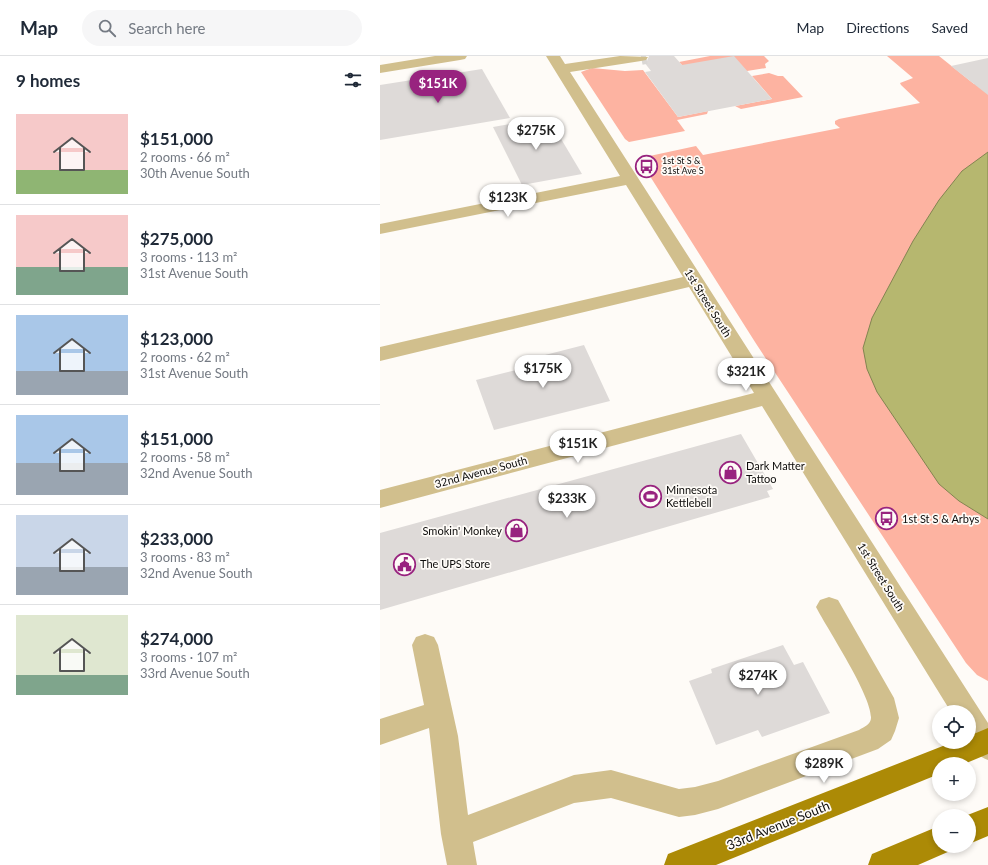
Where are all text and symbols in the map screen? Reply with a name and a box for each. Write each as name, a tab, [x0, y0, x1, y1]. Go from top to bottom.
search box	[82, 10, 362, 46]
text: Map	[20, 16, 58, 39]
icon: search	[96, 17, 118, 39]
text: Search here	[128, 19, 206, 37]
text: Map	[797, 19, 824, 36]
text: Directions	[846, 19, 909, 36]
text: Saved	[931, 19, 968, 36]
icon: filters	[342, 69, 364, 91]
text: 9 homes	[16, 70, 80, 91]
pin: $151K	[410, 70, 466, 104]
text: $151K	[418, 75, 458, 91]
pin: $275K	[508, 117, 564, 151]
text: $275K	[516, 122, 556, 138]
text: $151,000	[140, 128, 213, 149]
icon: home	[48, 130, 96, 178]
text: 2 rooms · 66 m²	[140, 149, 230, 165]
bus stop icon: 1st St S & 31st Ave S	[634, 153, 660, 179]
place label: 1st St S & 31st Ave S	[662, 155, 704, 176]
text: 30th Avenue South	[140, 165, 250, 181]
pin: $123K	[480, 184, 536, 218]
text: $123K	[488, 189, 528, 205]
text: $275,000	[140, 228, 213, 249]
icon: home	[48, 231, 96, 279]
text: 3 rooms · 113 m²	[140, 249, 237, 265]
text: 31st Avenue South	[140, 265, 248, 281]
street label: 1st Street South	[682, 266, 735, 339]
text: $123,000	[140, 328, 213, 349]
icon: home	[48, 331, 96, 379]
text: 2 rooms · 62 m²	[140, 349, 230, 365]
pin: $175K	[515, 355, 571, 389]
pin: $321K	[718, 358, 774, 392]
text: $175K	[523, 360, 563, 376]
text: $321K	[726, 363, 766, 379]
text: 31st Avenue South	[140, 365, 248, 381]
text: $151,000	[140, 428, 213, 449]
pin: $151K	[550, 430, 606, 464]
icon: home	[48, 431, 96, 479]
text: $151K	[558, 435, 598, 451]
text: 2 rooms · 58 m²	[140, 449, 230, 465]
street label: 32nd Avenue South	[433, 453, 528, 490]
shop icon: Dark Matter Tattoo	[718, 459, 744, 485]
place label: Dark Matter Tattoo	[746, 459, 805, 485]
text: 32nd Avenue South	[140, 465, 252, 481]
sports icon: Minnesota Kettlebell	[637, 483, 663, 509]
place label: Minnesota Kettlebell	[666, 483, 717, 509]
pin: $233K	[539, 485, 595, 519]
text: $233K	[547, 490, 587, 506]
bus stop icon: 1st St S & Arbys	[874, 506, 900, 532]
place label: 1st St S & Arbys	[902, 512, 979, 525]
shop icon: Smokin' Monkey	[504, 518, 530, 544]
place label: Smokin' Monkey	[423, 524, 502, 537]
text: $233,000	[140, 528, 213, 549]
icon: home	[48, 531, 96, 579]
street label: 1st Street South	[855, 540, 908, 613]
text: 3 rooms · 83 m²	[140, 549, 230, 565]
public building icon: The UPS Store	[391, 551, 417, 577]
place label: The UPS Store	[420, 557, 490, 570]
text: 32nd Avenue South	[140, 565, 252, 581]
text: $274,000	[140, 628, 213, 649]
icon: home	[48, 631, 96, 679]
text: 3 rooms · 107 m²	[140, 649, 237, 665]
pin: $274K	[730, 662, 786, 696]
text: 33rd Avenue South	[140, 665, 250, 681]
text: $274K	[738, 667, 778, 683]
map controls	[932, 705, 976, 853]
button: locate	[932, 705, 976, 749]
pin: $289K	[796, 750, 852, 784]
text: $289K	[804, 755, 844, 771]
button: +	[932, 757, 976, 801]
street label: 33rd Avenue South	[724, 797, 832, 853]
button: −	[932, 809, 976, 853]

